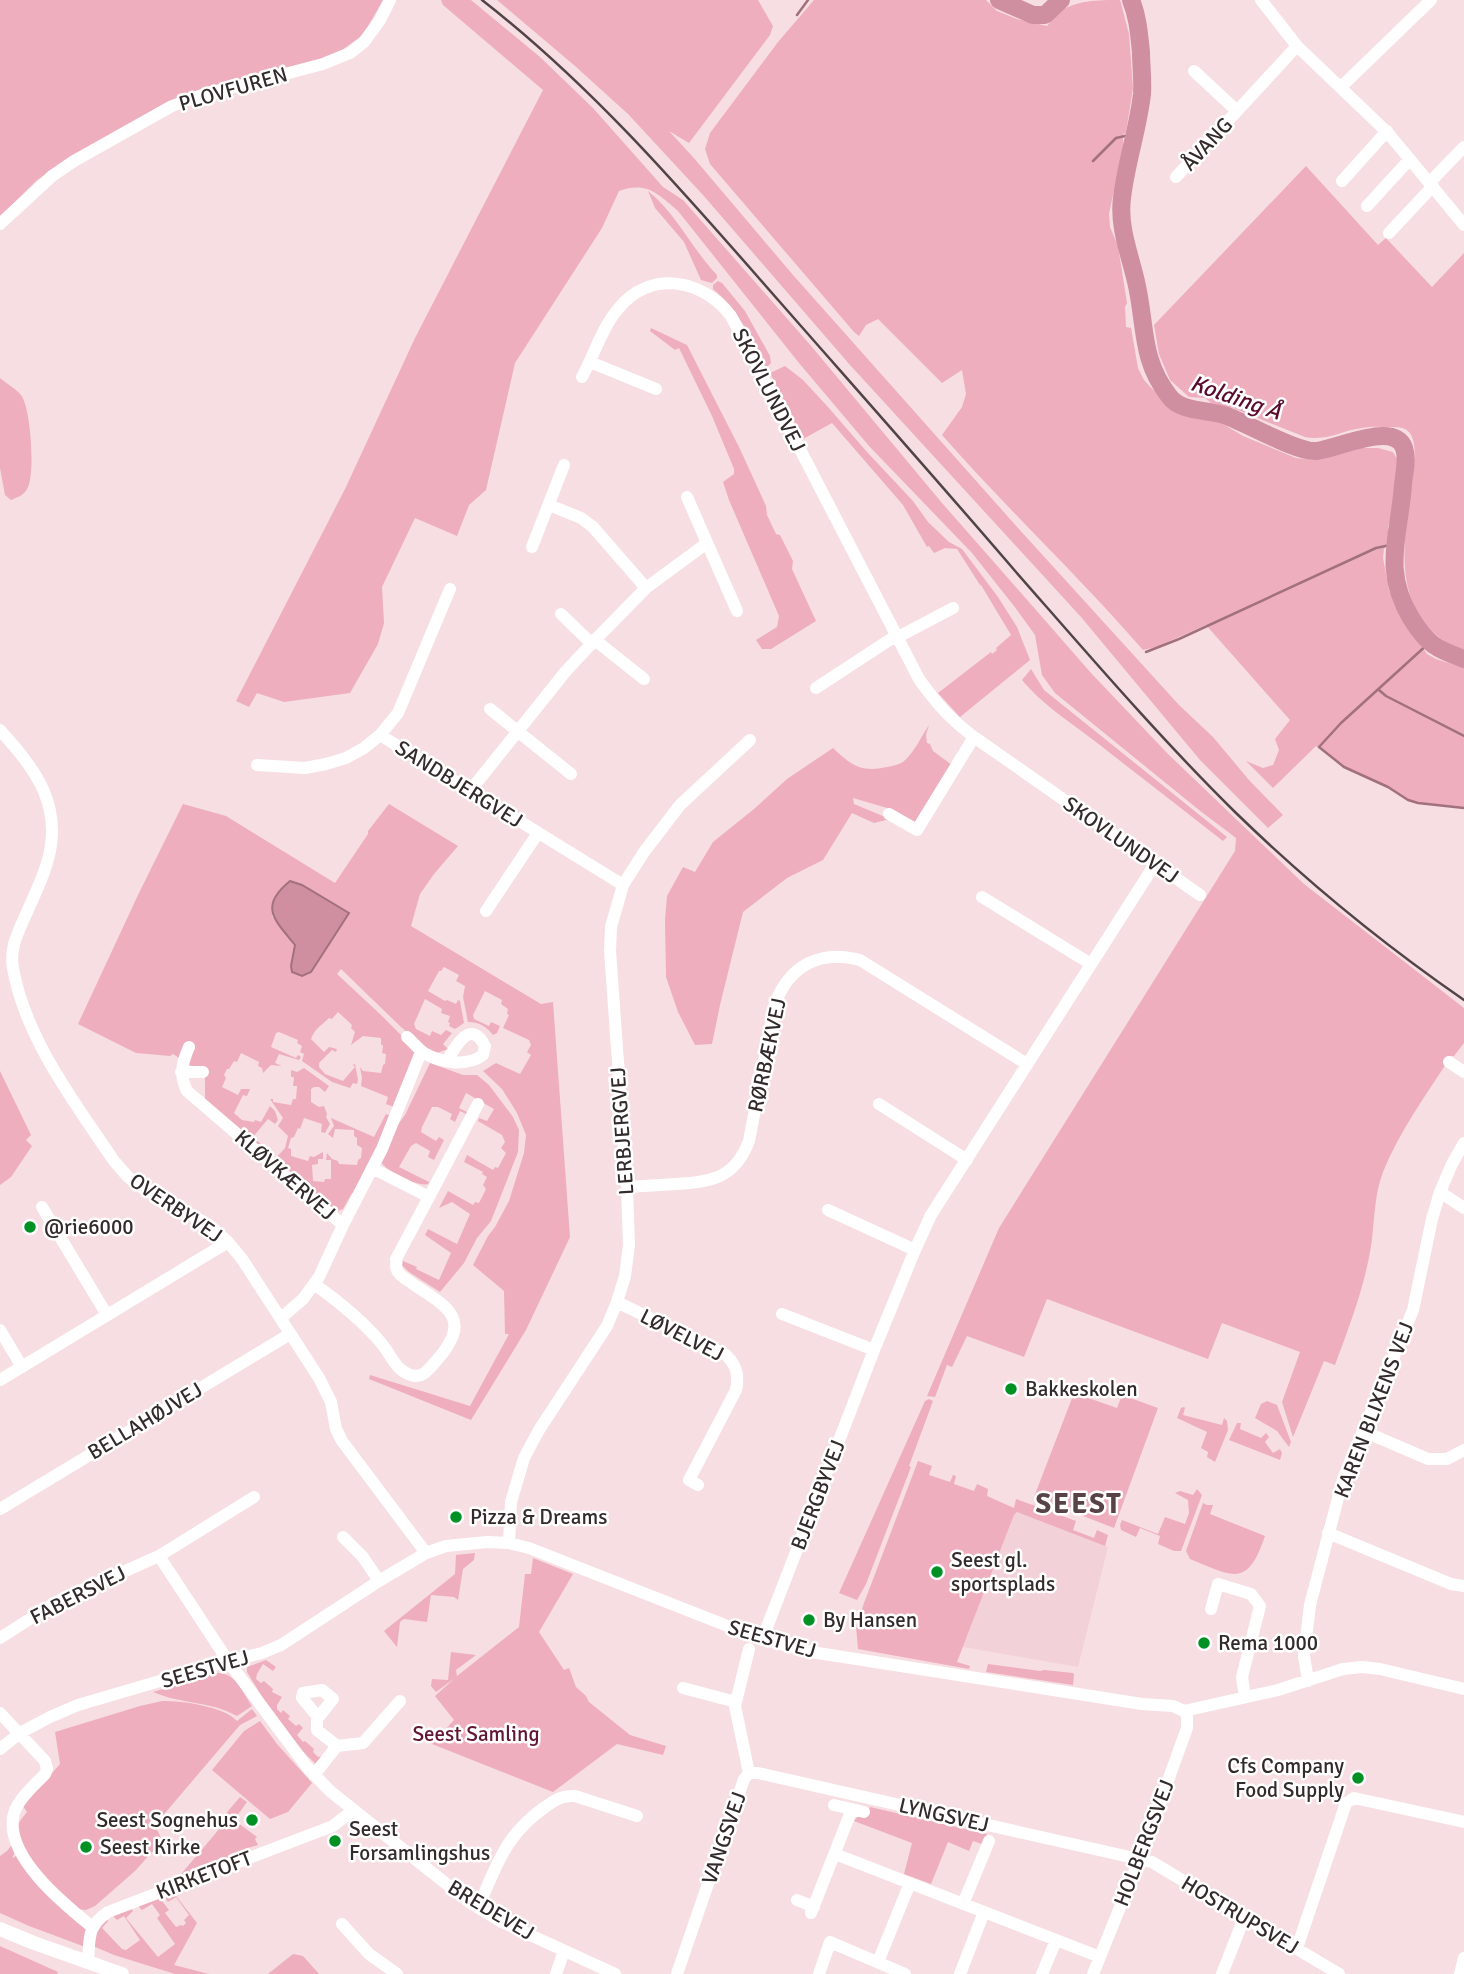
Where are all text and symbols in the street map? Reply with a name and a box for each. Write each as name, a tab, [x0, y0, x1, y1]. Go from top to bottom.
street label: PLOVFUREN	[176, 61, 290, 117]
street label: ÅVANG	[1175, 111, 1238, 176]
street label: SKOVLUNDVEJ	[727, 324, 811, 456]
water label: Kolding Å	[1187, 368, 1286, 427]
street label: SANDBJERGVEJ	[391, 734, 527, 834]
street label: SKOVLUNDVEJ	[1058, 791, 1184, 889]
street label: RØRBÆKVEJ	[742, 996, 792, 1114]
street label: LERBJERGVEJ	[605, 1066, 639, 1196]
street label: KLØVKÆRVEJ	[229, 1124, 341, 1226]
street label: OVERBYVEJ	[125, 1168, 227, 1248]
place label: @rie6000	[44, 1214, 134, 1240]
marker: @rie6000	[22, 1219, 38, 1235]
street label: LØVELVEJ	[636, 1303, 728, 1367]
street label: KAREN BLIXENS VEJ	[1328, 1318, 1420, 1502]
place label: Bakkeskolen	[1025, 1376, 1138, 1402]
street label: BELLAHØJVEJ	[83, 1377, 207, 1465]
marker: Bakkeskolen	[1003, 1381, 1019, 1397]
street label: BJERGBYVEJ	[785, 1436, 851, 1554]
district label: SEEST	[1036, 1487, 1122, 1521]
place label: Pizza & Dreams	[470, 1504, 607, 1530]
marker: Pizza & Dreams	[448, 1509, 464, 1525]
place label: Seest gl. sportsplads	[951, 1547, 1055, 1597]
street label: FABERSVEJ	[26, 1560, 130, 1630]
marker: Seest gl. sportsplads	[929, 1564, 945, 1580]
place label: By Hansen	[823, 1607, 917, 1633]
marker: By Hansen	[801, 1612, 817, 1628]
street label: SEESTVEJ	[725, 1614, 819, 1664]
place label: Rema 1000	[1218, 1630, 1318, 1656]
marker: Rema 1000	[1196, 1635, 1212, 1651]
street label: SEESTVEJ	[158, 1644, 252, 1694]
park label: Seest Samling	[412, 1721, 540, 1747]
place label: Cfs Company Food Supply	[1227, 1753, 1344, 1803]
marker: Cfs Company Food Supply	[1350, 1770, 1366, 1786]
street label: HOLBERGSVEJ	[1108, 1776, 1180, 1910]
street label: VANGSVEJ	[696, 1788, 752, 1888]
street label: LYNGSVEJ	[896, 1792, 992, 1838]
place label: Seest Sognehus	[96, 1807, 238, 1833]
marker: Seest Sognehus	[244, 1812, 260, 1828]
place label: Seest Forsamlingshus	[349, 1816, 490, 1866]
marker: Seest Forsamlingshus	[327, 1833, 343, 1849]
place label: Seest Kirke	[100, 1834, 200, 1860]
marker: Seest Kirke	[78, 1839, 94, 1855]
street label: KIRKETOFT	[152, 1845, 256, 1905]
street label: HOSTRUPSVEJ	[1177, 1870, 1303, 1960]
street label: BREDEVEJ	[443, 1874, 539, 1946]

